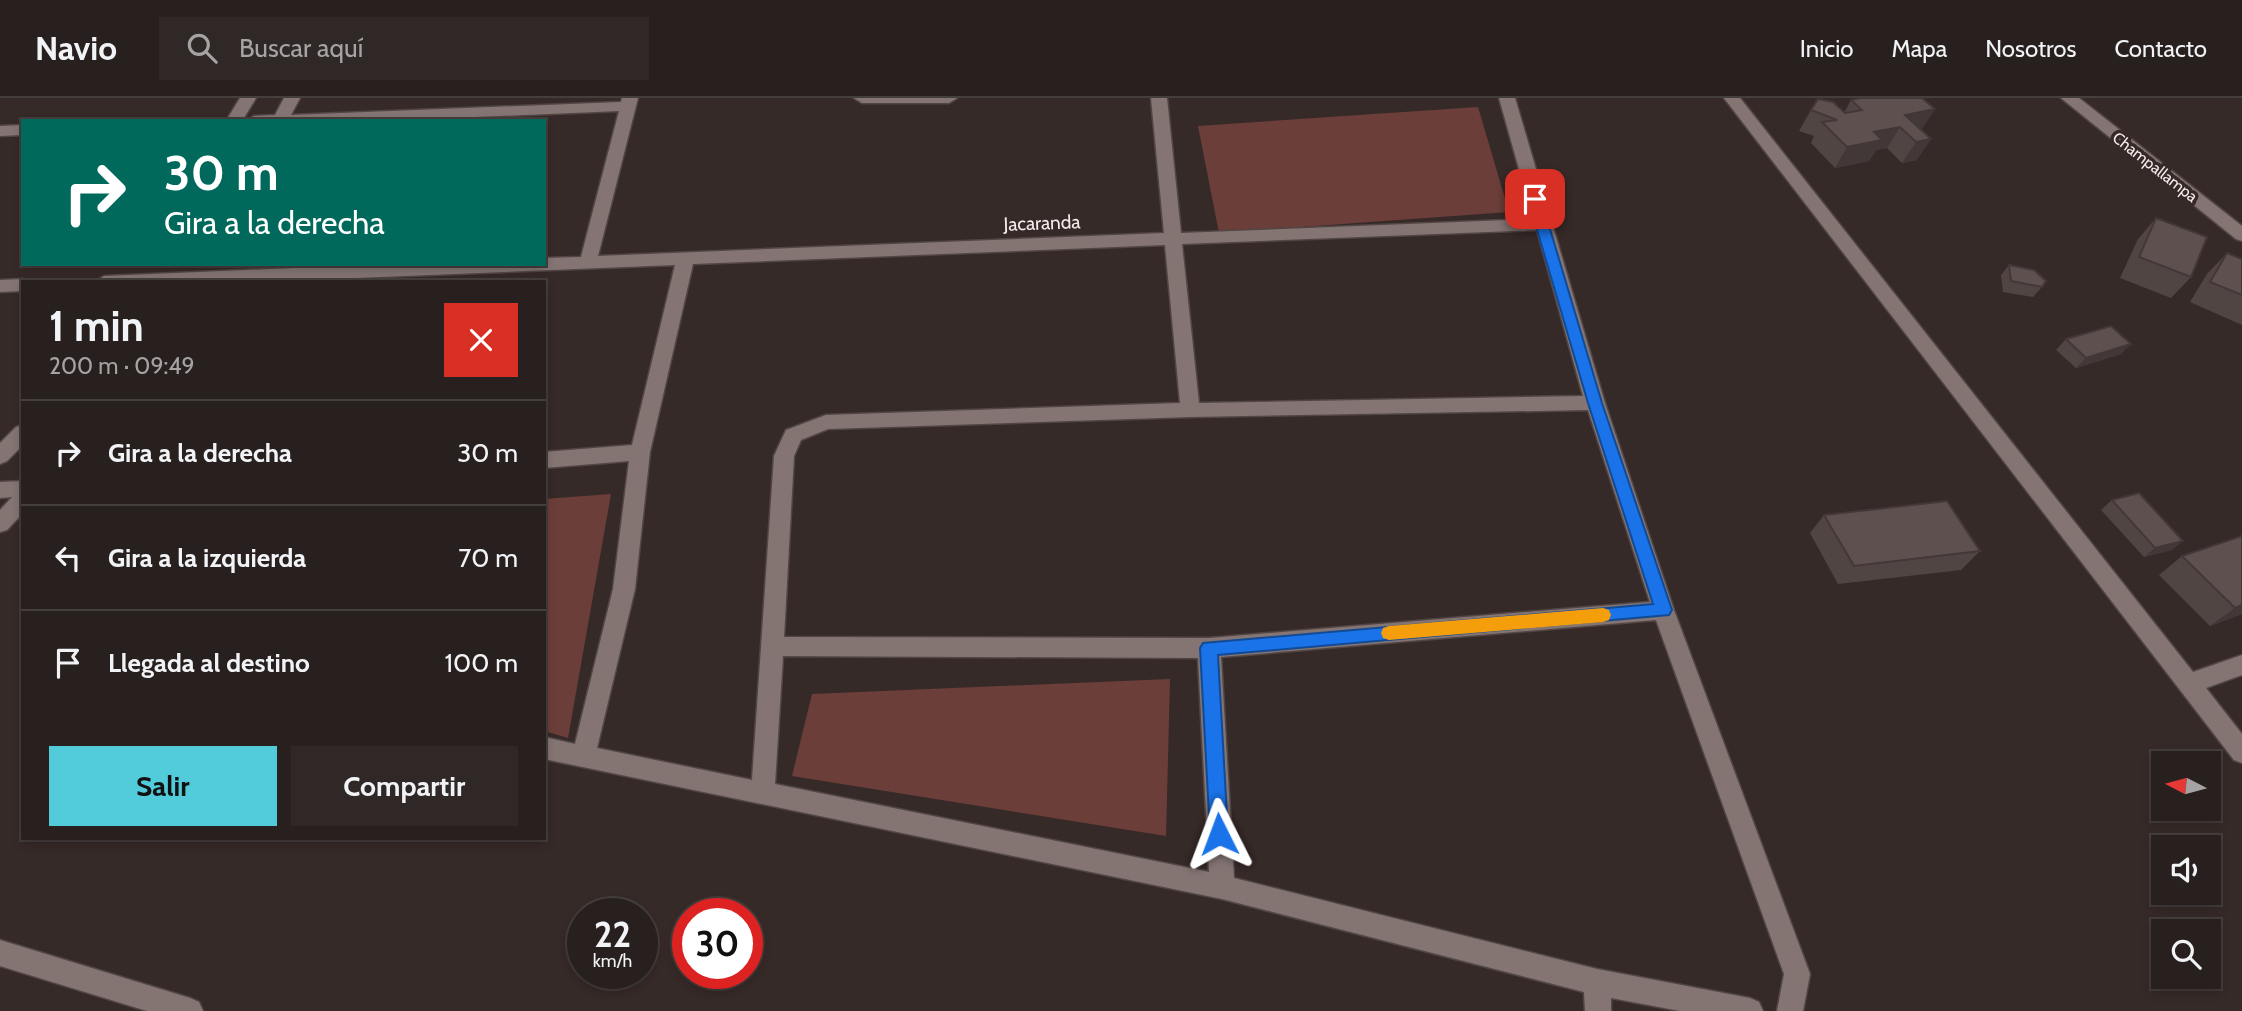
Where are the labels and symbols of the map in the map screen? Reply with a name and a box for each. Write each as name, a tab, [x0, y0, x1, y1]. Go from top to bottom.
street label: Champallampa	[2109, 128, 2202, 206]
pin	[1505, 169, 1565, 229]
street label: Jacaranda	[1002, 210, 1081, 236]
north arrow	[2151, 751, 2221, 821]
position arrow	[1182, 797, 1256, 871]
speed limit sign: 30	[672, 898, 763, 989]

